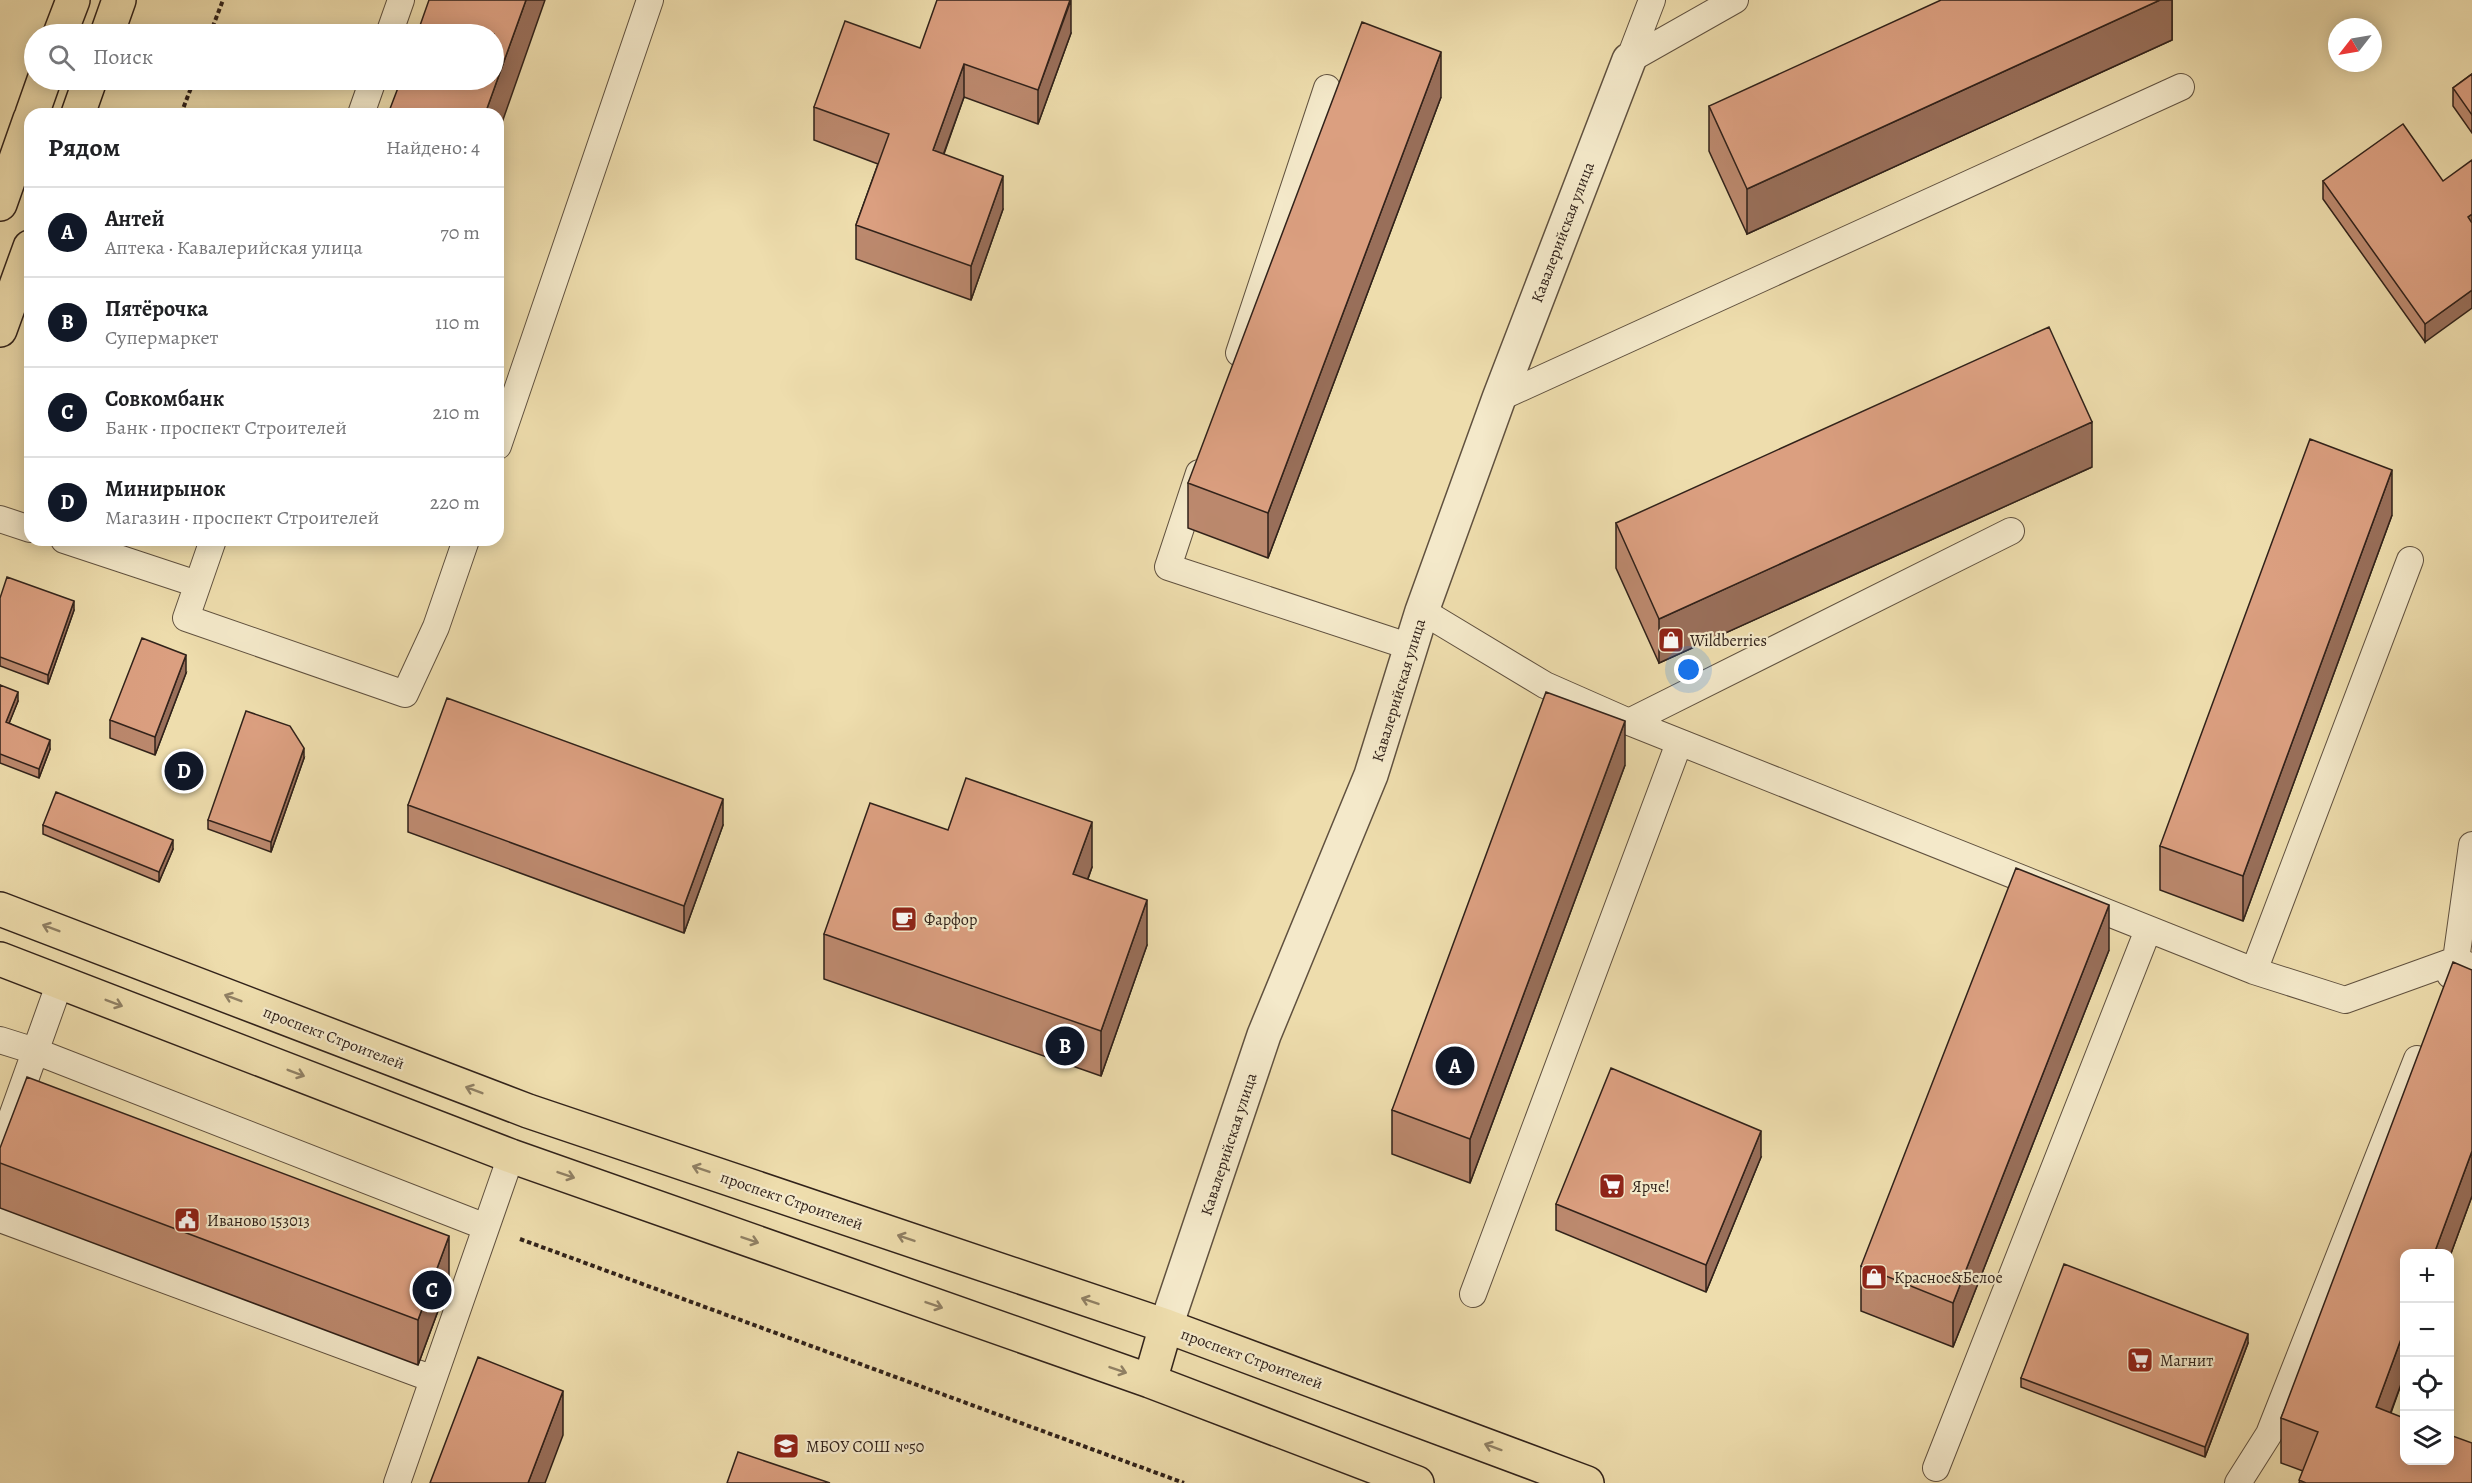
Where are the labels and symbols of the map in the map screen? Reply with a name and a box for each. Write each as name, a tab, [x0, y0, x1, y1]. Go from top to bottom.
north arrow	[2328, 18, 2382, 72]
street label: Кавалерийская улица	[1526, 158, 1600, 306]
street label: Кавалерийская улица	[1367, 615, 1431, 765]
shop icon: Wildberries	[1656, 625, 1686, 655]
place label: Wildberries	[1689, 630, 1767, 652]
your location	[1674, 655, 1703, 684]
pin: D	[164, 748, 204, 794]
cafe icon: Фарфор	[889, 904, 919, 934]
place label: Фарфор	[924, 909, 977, 931]
one-way arrow	[42, 922, 60, 933]
one-way arrow	[224, 992, 242, 1003]
one-way arrow	[105, 998, 123, 1009]
street label: проспект Строителей	[260, 1001, 407, 1075]
pin: B	[1046, 1024, 1084, 1068]
pin: A	[1436, 1044, 1474, 1088]
one-way arrow	[287, 1068, 305, 1079]
street label: Кавалерийская улица	[1195, 1070, 1263, 1218]
one-way arrow	[465, 1084, 483, 1095]
one-way arrow	[692, 1163, 711, 1174]
street label: проспект Строителей	[717, 1166, 866, 1236]
one-way arrow	[556, 1171, 575, 1182]
supermarket icon: Ярче!	[1597, 1171, 1627, 1201]
place label: Ярче!	[1632, 1176, 1670, 1198]
public building icon: Иваново 153013	[172, 1205, 202, 1235]
place label: Иваново 153013	[207, 1210, 310, 1232]
one-way arrow	[897, 1232, 916, 1243]
one-way arrow	[740, 1236, 759, 1247]
shop icon: Красное&Белое	[1859, 1262, 1889, 1292]
place label: Красное&Белое	[1894, 1267, 2003, 1289]
pin: C	[412, 1268, 452, 1312]
one-way arrow	[1082, 1294, 1100, 1305]
one-way arrow	[924, 1300, 943, 1311]
street label: проспект Строителей	[1178, 1323, 1326, 1395]
supermarket icon: Магнит	[2125, 1345, 2155, 1375]
place label: Магнит	[2160, 1350, 2213, 1372]
one-way arrow	[1108, 1365, 1127, 1376]
school or university icon: МБОУ СОШ №50	[771, 1431, 801, 1461]
place label: МБОУ СОШ №50	[806, 1436, 924, 1458]
one-way arrow	[1484, 1441, 1503, 1452]

